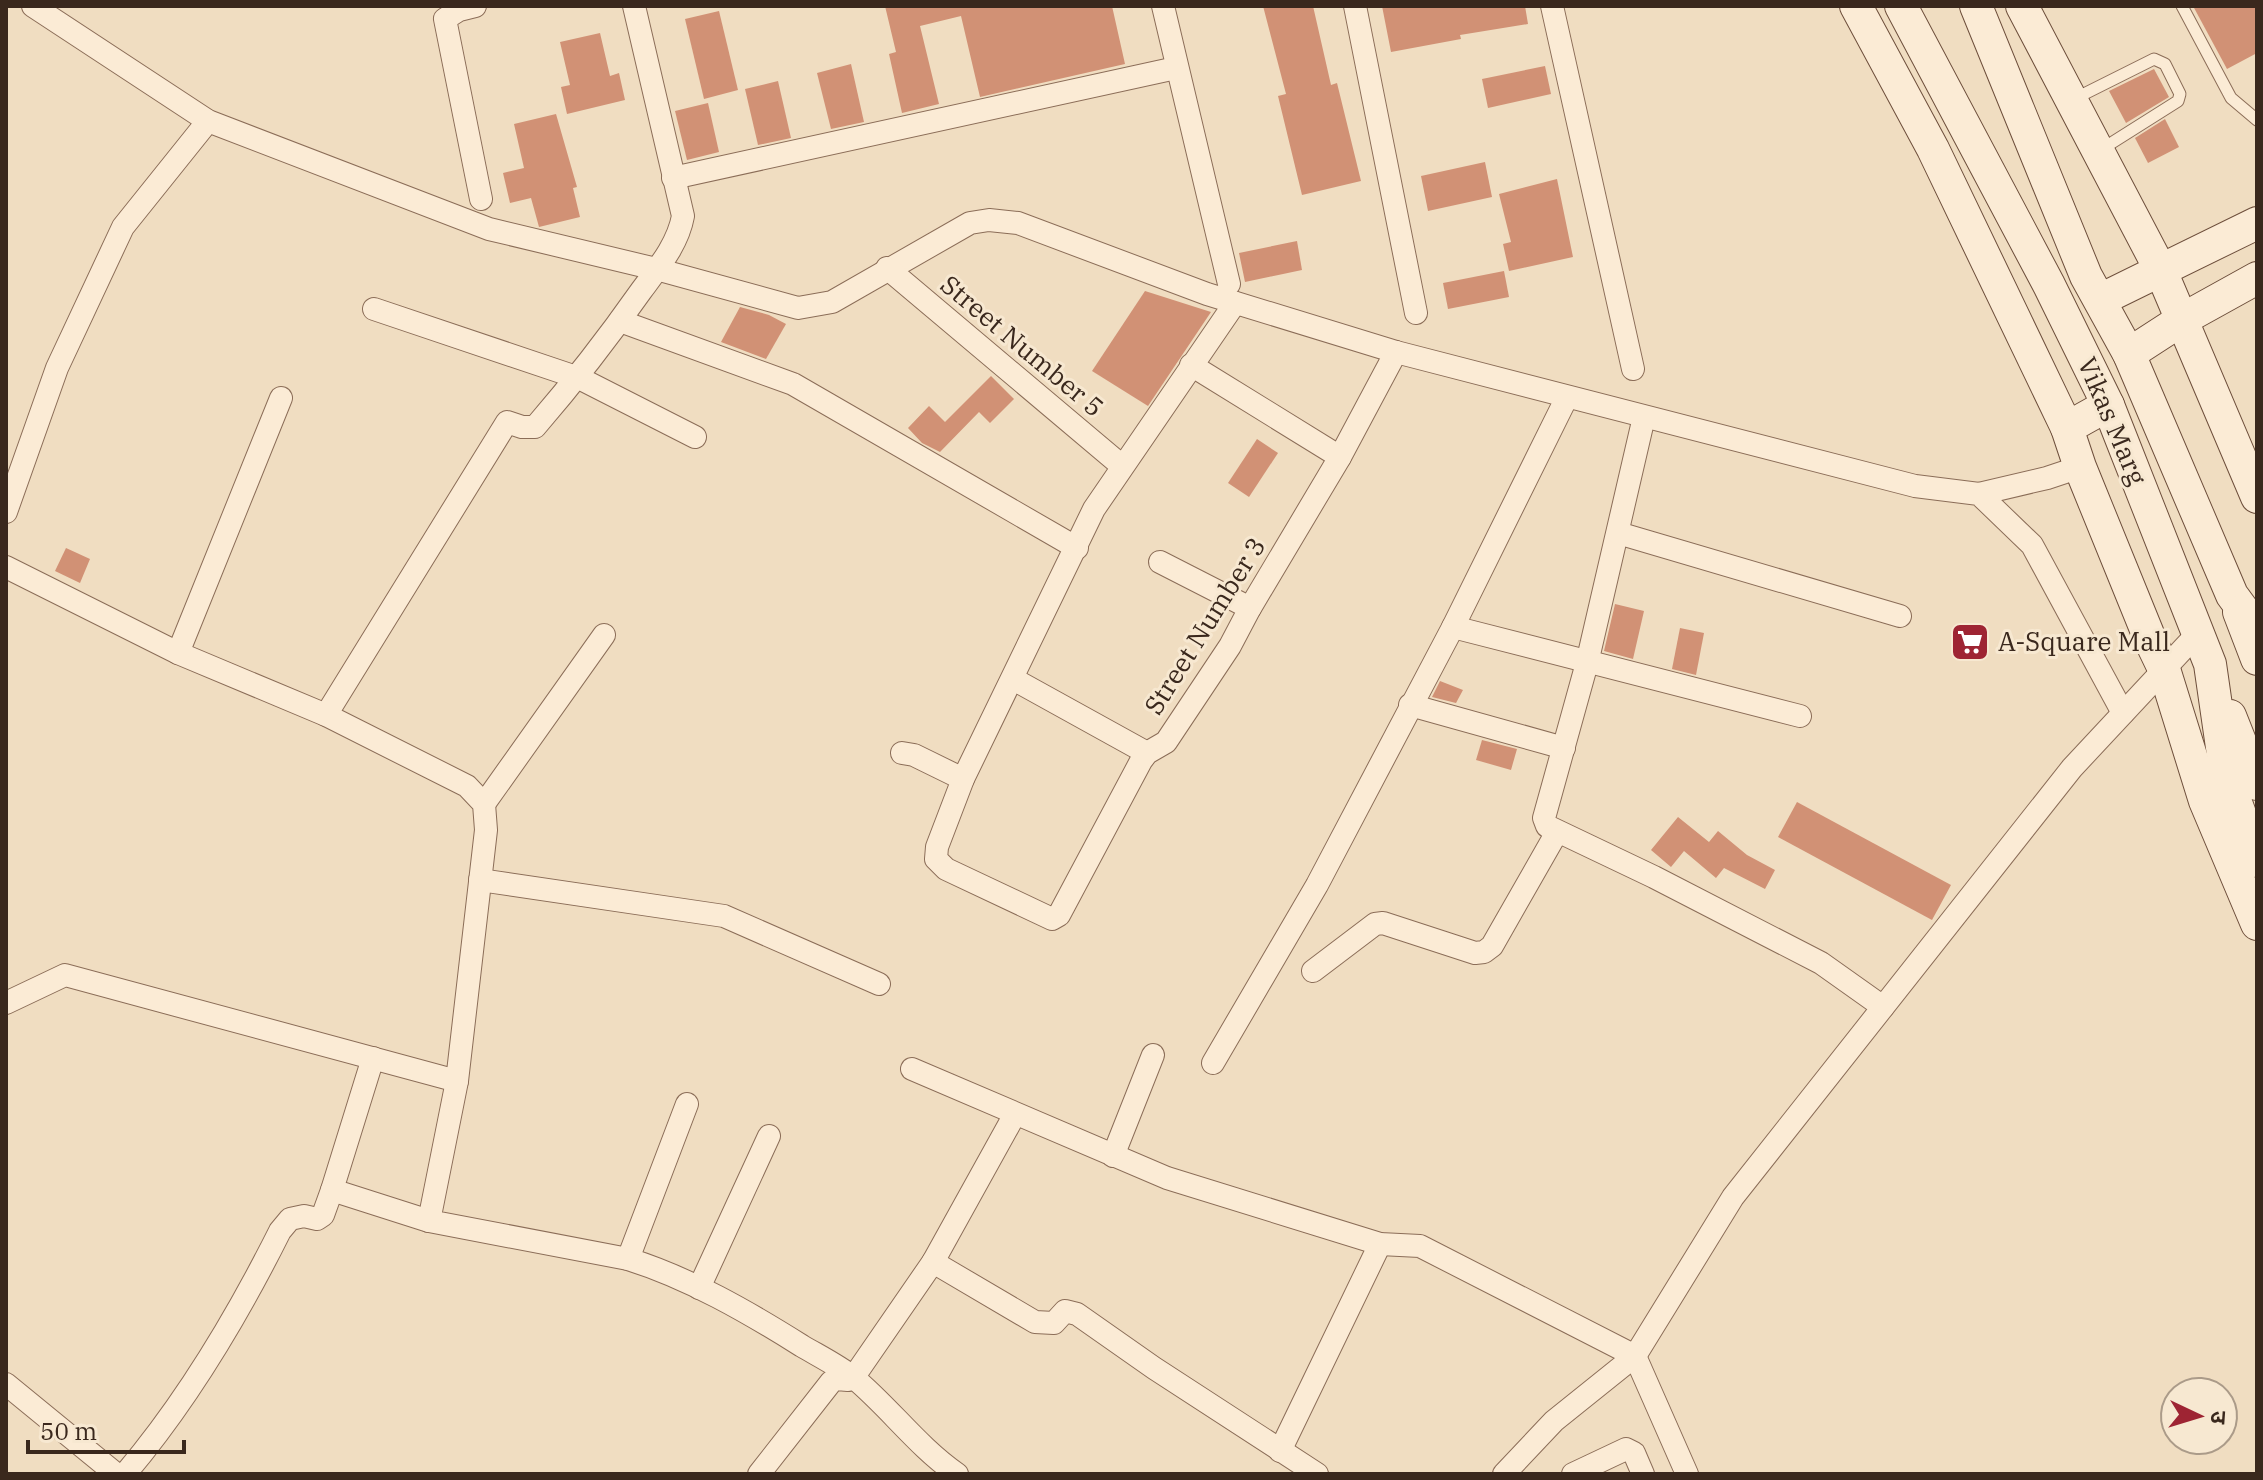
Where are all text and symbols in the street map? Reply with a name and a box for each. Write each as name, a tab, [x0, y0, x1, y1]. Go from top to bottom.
street label: Street Number 5	[934, 267, 1111, 424]
street label: Vikas Marg	[2071, 352, 2155, 490]
street label: Street Number 3	[1136, 530, 1272, 721]
supermarket icon: A-Square Mall	[1949, 621, 1991, 663]
place label: A-Square Mall	[1998, 624, 2170, 658]
north arrow	[2159, 1376, 2239, 1456]
scale bar	[28, 1404, 184, 1454]
text: उ	[2204, 1410, 2234, 1426]
text: 50 m	[40, 1415, 97, 1447]

